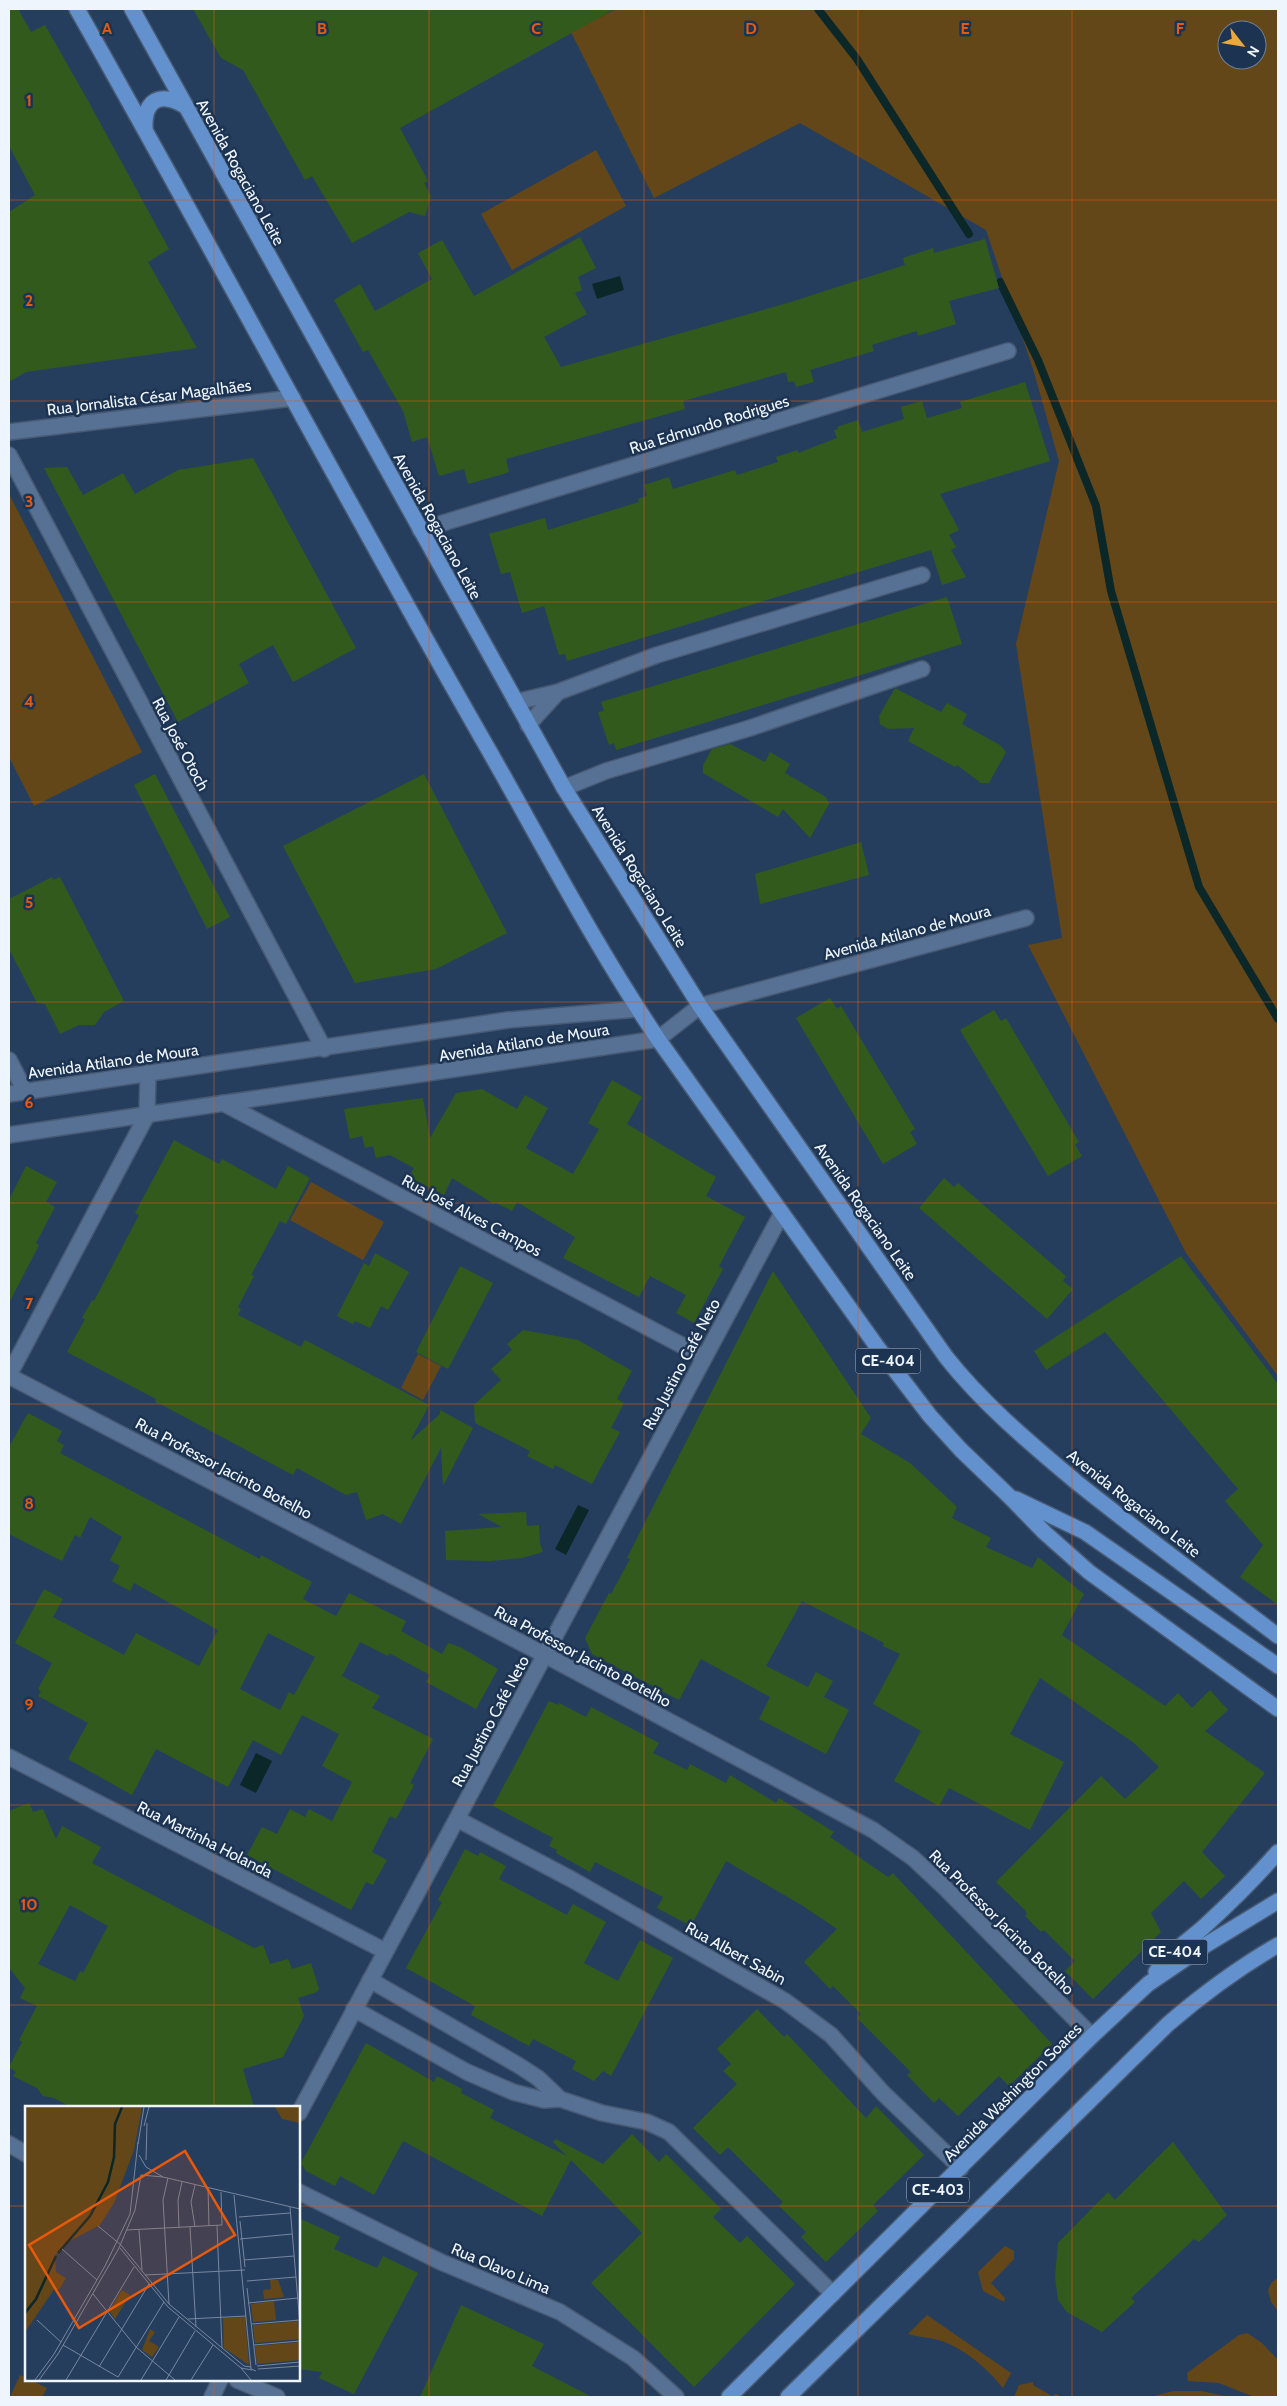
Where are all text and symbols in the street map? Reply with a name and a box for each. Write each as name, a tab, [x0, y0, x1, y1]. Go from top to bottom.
text: A	[102, 19, 112, 38]
text: B	[317, 19, 327, 38]
text: C	[531, 19, 541, 38]
text: D	[745, 19, 757, 38]
text: E	[960, 19, 970, 38]
text: F	[1176, 19, 1185, 38]
north arrow	[1217, 20, 1267, 70]
text: N	[1243, 43, 1263, 61]
text: 1	[26, 91, 32, 110]
street label: Avenida Rogaciano Leite	[192, 96, 289, 249]
text: 2	[25, 291, 33, 310]
street label: Rua Jornalista César Magalhães	[46, 375, 253, 419]
street label: Rua Edmundo Rodrigues	[627, 391, 792, 458]
street label: Avenida Rogaciano Leite	[389, 450, 486, 603]
text: 3	[25, 492, 33, 511]
text: 4	[24, 692, 34, 711]
street label: Rua José Otoch	[148, 694, 213, 794]
street label: Avenida Rogaciano Leite	[588, 802, 691, 951]
text: 5	[25, 893, 33, 912]
street label: Avenida Atilano de Moura	[822, 901, 993, 964]
street label: Avenida Atilano de Moura	[438, 1020, 611, 1065]
street label: Avenida Atilano de Moura	[27, 1040, 200, 1083]
text: 6	[25, 1093, 34, 1112]
street label: Avenida Rogaciano Leite	[811, 1139, 920, 1284]
street label: Rua José Alves Campos	[399, 1171, 545, 1261]
text: 7	[25, 1294, 34, 1313]
street label: Rua Justino Café Neto	[639, 1295, 724, 1433]
road number: CE-404	[856, 1348, 920, 1374]
street label: Rua Professor Jacinto Botelho	[132, 1414, 316, 1523]
street label: Avenida Rogaciano Leite	[1063, 1445, 1204, 1561]
text: 8	[24, 1494, 34, 1513]
street label: Rua Professor Jacinto Botelho	[491, 1602, 675, 1711]
street label: Rua Justino Café Neto	[448, 1652, 533, 1790]
text: 9	[25, 1695, 34, 1714]
street label: Rua Martinha Holanda	[134, 1797, 276, 1882]
street label: Rua Professor Jacinto Botelho	[925, 1846, 1078, 1999]
text: 10	[20, 1895, 38, 1914]
street label: Rua Albert Sabin	[682, 1918, 789, 1989]
road number: CE-404	[1142, 1940, 1208, 1964]
street label: Avenida Washington Soares	[939, 2019, 1086, 2165]
inset map	[25, 2106, 300, 2381]
road number: CE-403	[907, 2178, 969, 2202]
street label: Rua Olavo Lima	[448, 2239, 553, 2298]

